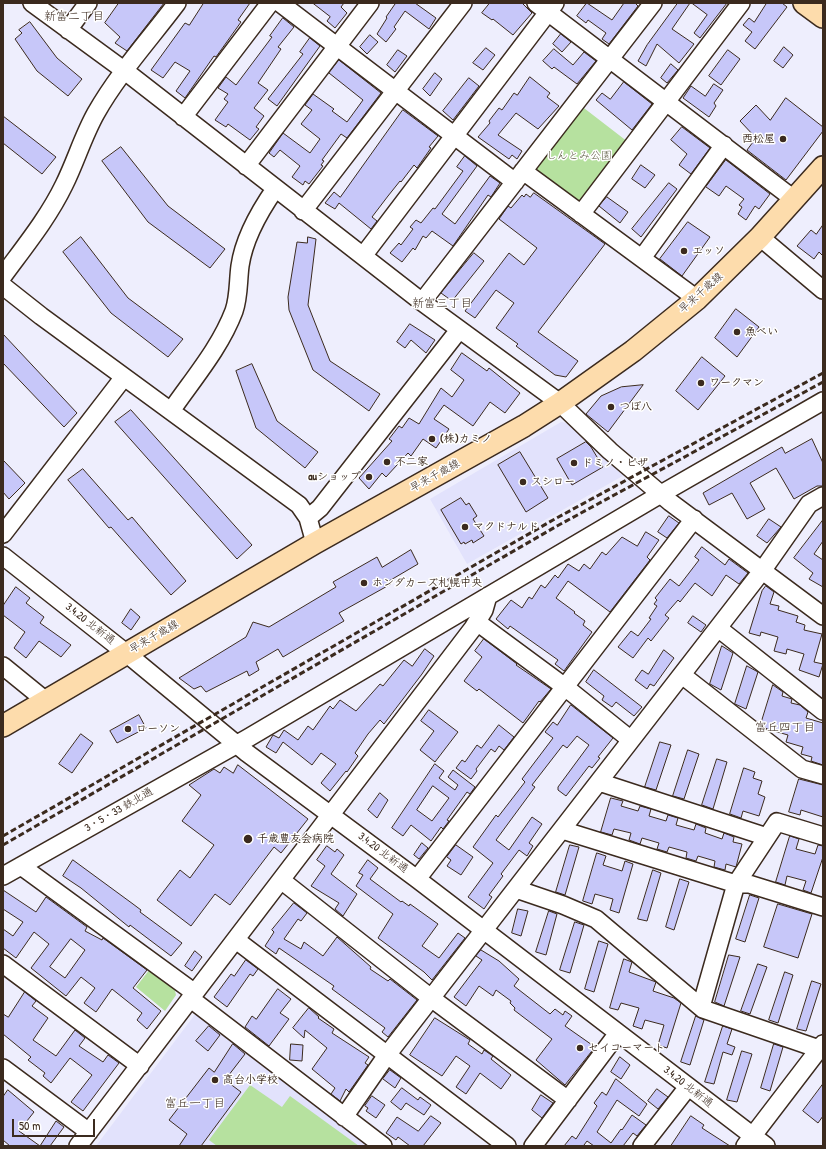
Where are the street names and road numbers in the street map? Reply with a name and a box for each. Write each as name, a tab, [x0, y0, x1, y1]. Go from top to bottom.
street label: 早来千歳線	[676, 270, 726, 316]
street label: 早来千歳線	[408, 457, 462, 495]
street label: 3.4.20 北新通	[63, 601, 117, 647]
street label: 早来千歳線	[127, 618, 181, 656]
street label: 3・5・33 鉄北通	[82, 785, 156, 835]
street label: 3.4.20 北新通	[355, 830, 411, 876]
street label: 3.4.20 北新通	[661, 1064, 715, 1110]

